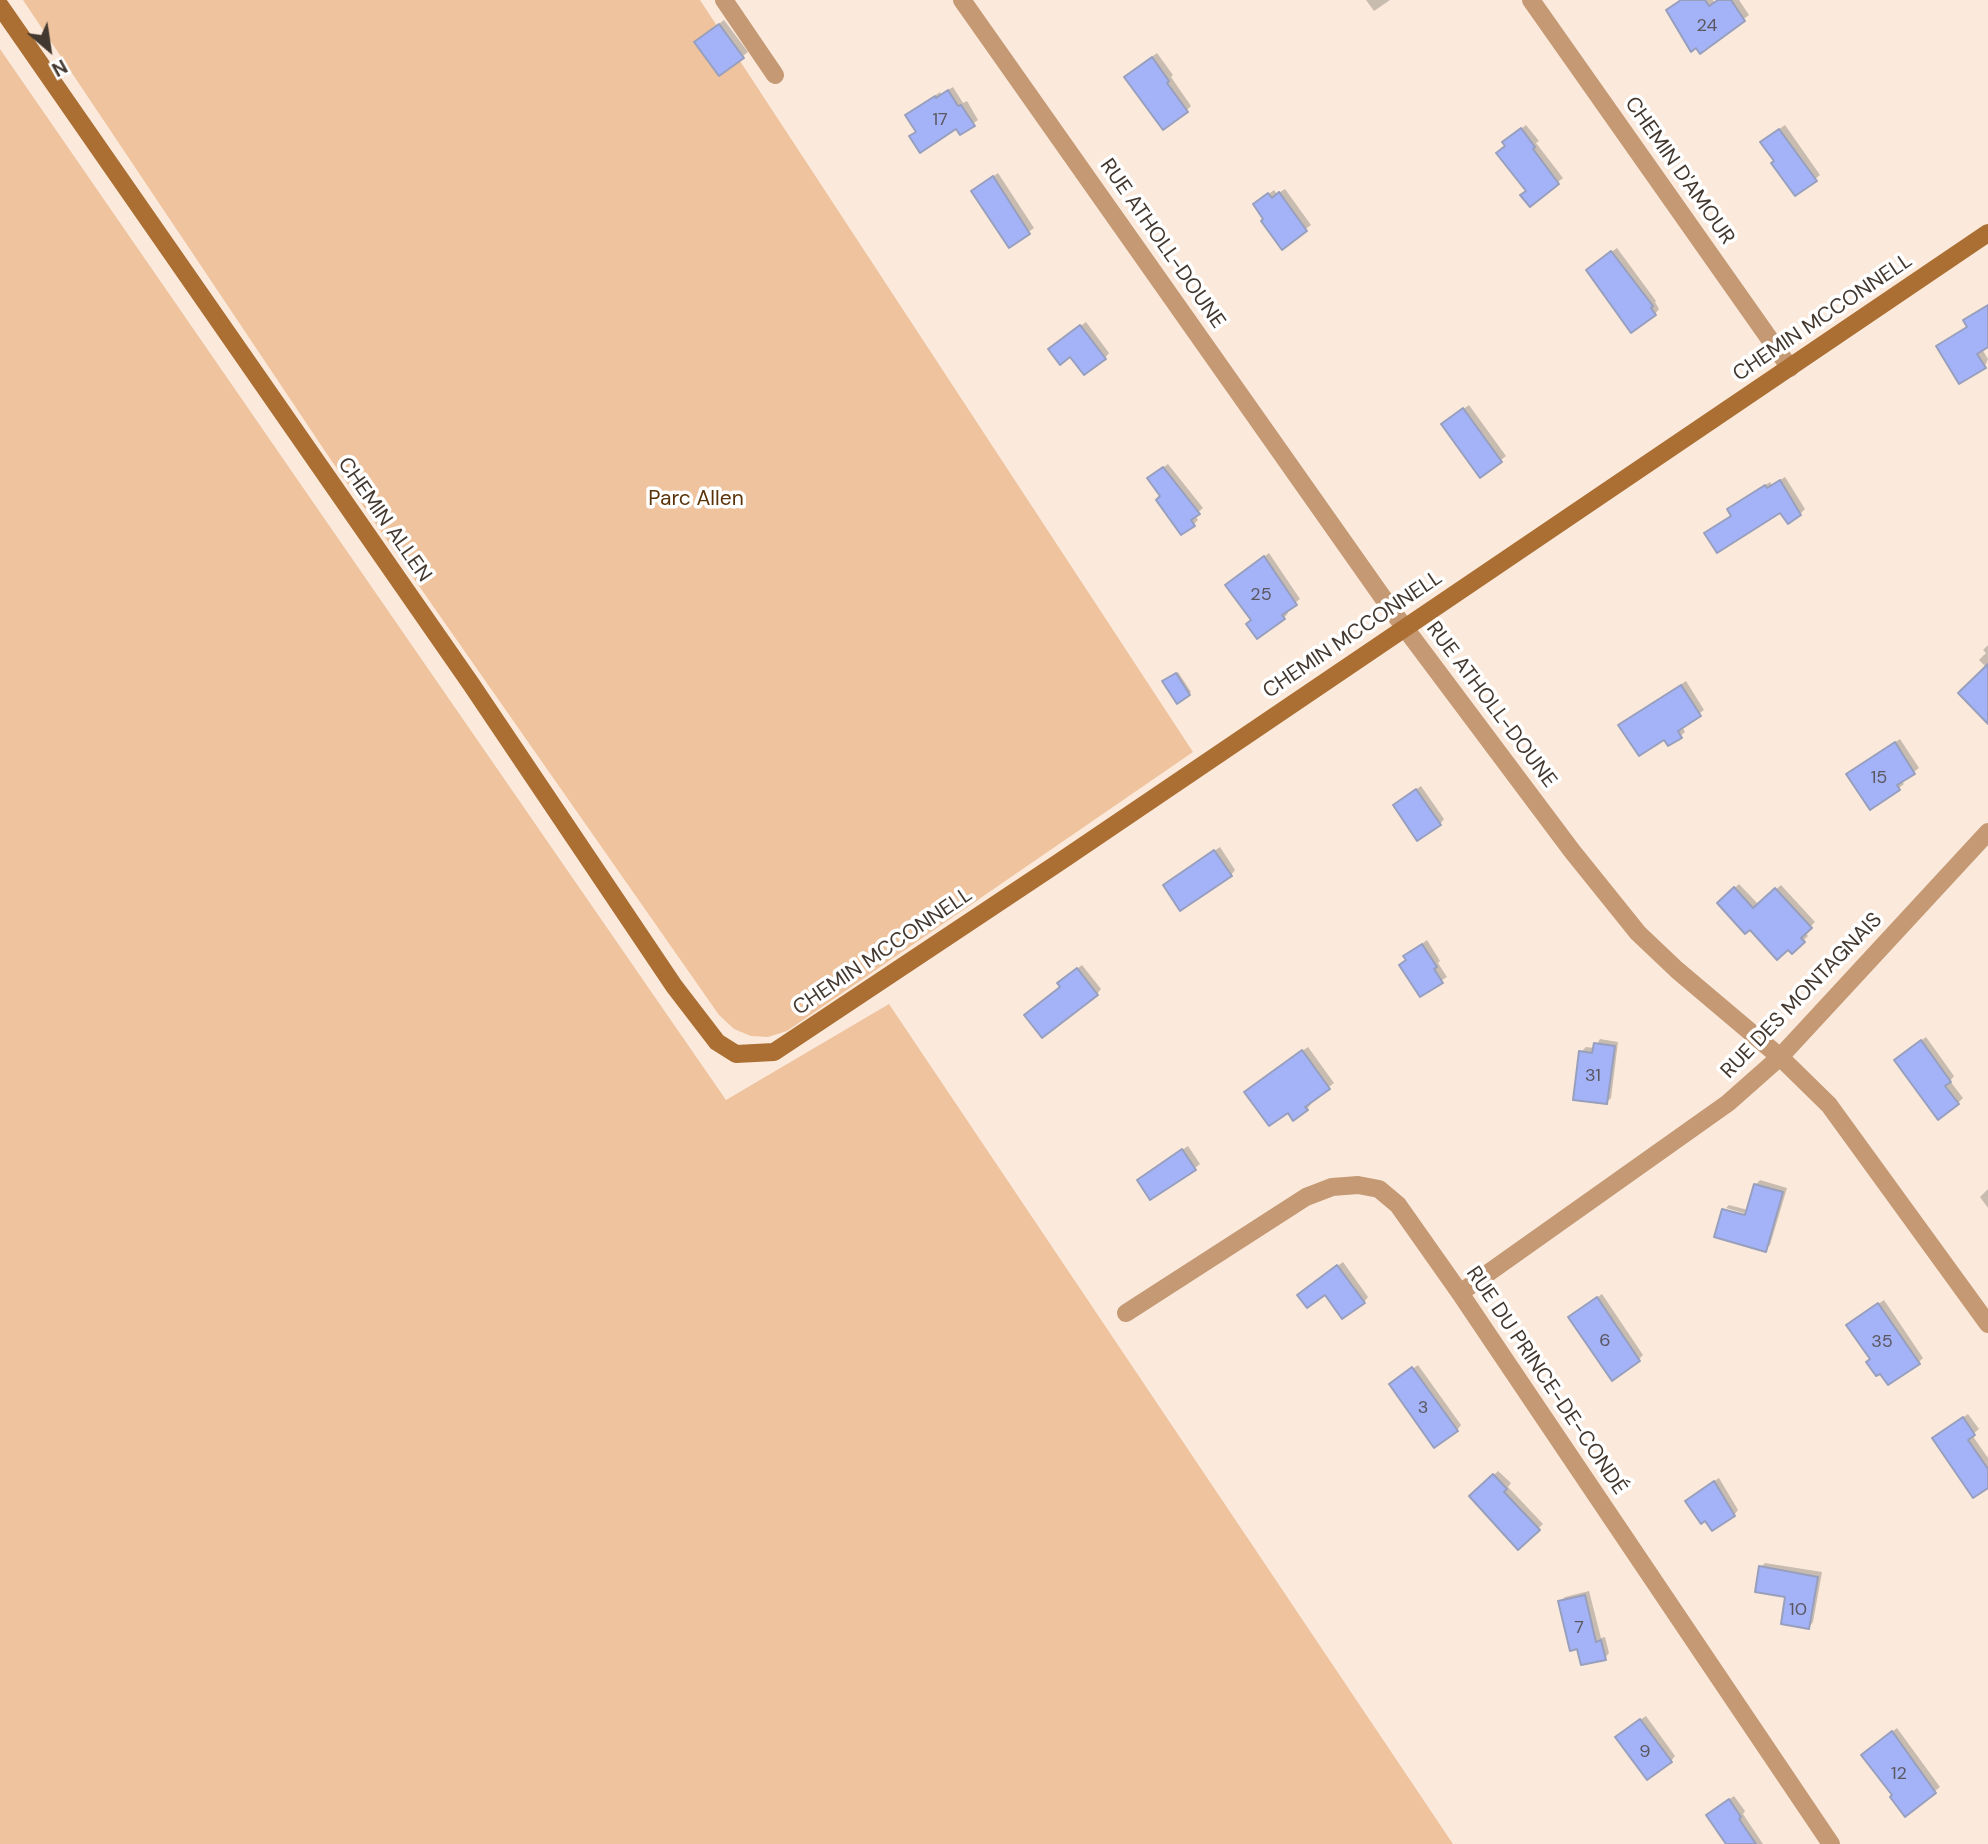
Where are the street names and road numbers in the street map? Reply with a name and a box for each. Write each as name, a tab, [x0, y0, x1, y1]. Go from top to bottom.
street label: CHEMIN D'AMOUR	[1619, 92, 1739, 250]
street label: RUE ATHOLL-DOUNE	[1094, 154, 1230, 334]
street label: CHEMIN MCCONNELL	[1729, 249, 1917, 387]
street label: CHEMIN ALLEN	[332, 453, 436, 587]
street label: CHEMIN MCCONNELL	[1259, 566, 1447, 704]
street label: RUE ATHOLL-DOUNE	[1420, 617, 1562, 793]
street label: CHEMIN MCCONNELL	[789, 883, 977, 1021]
street label: RUE DES MONTAGNAIS	[1716, 908, 1888, 1084]
street label: RUE DU PRINCE-DE-CONDÉ	[1460, 1262, 1632, 1500]

